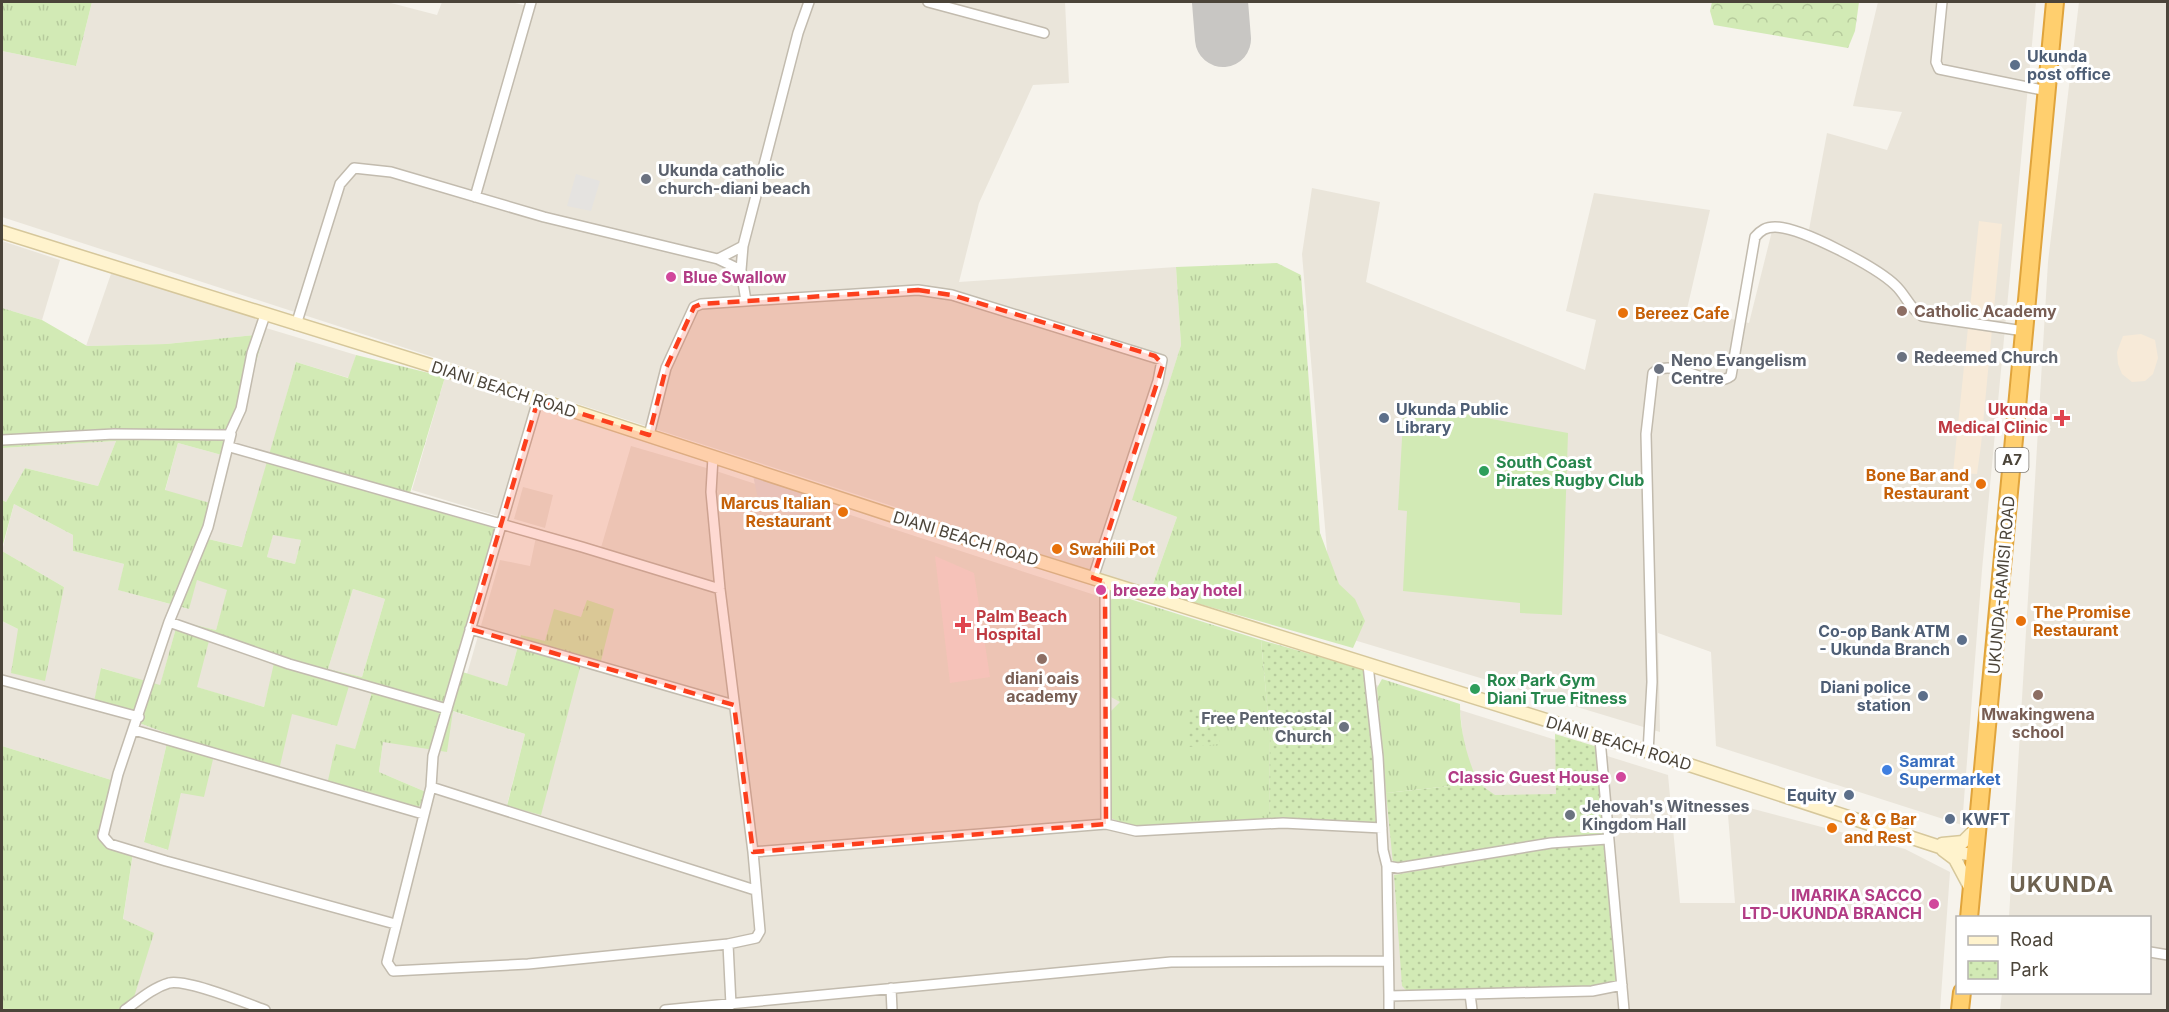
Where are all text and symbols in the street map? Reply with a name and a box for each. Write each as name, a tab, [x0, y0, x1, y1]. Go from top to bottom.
place label: Ukunda post office	[2027, 46, 2111, 84]
marker: Ukunda post office	[2008, 58, 2022, 72]
place label: Ukunda catholic church-diani beach	[658, 160, 811, 198]
marker: Ukunda catholic church-diani beach	[639, 172, 653, 186]
place label: Blue Swallow	[683, 267, 787, 287]
marker: Blue Swallow	[664, 270, 678, 284]
place label: Catholic Academy	[1914, 301, 2057, 321]
place label: Bereez Cafe	[1635, 303, 1730, 323]
marker: Catholic Academy	[1895, 304, 1909, 318]
marker: Bereez Cafe	[1616, 306, 1630, 320]
place label: Redeemed Church	[1914, 347, 2058, 367]
place label: Neno Evangelism Centre	[1671, 350, 1807, 388]
marker: Redeemed Church	[1895, 350, 1909, 364]
street label: DIANI BEACH ROAD	[429, 356, 579, 422]
marker: Neno Evangelism Centre	[1652, 362, 1666, 376]
place label: Ukunda Public Library	[1396, 399, 1509, 437]
place label: Ukunda Medical Clinic	[1938, 399, 2048, 437]
marker: Ukunda Medical Clinic	[2053, 409, 2071, 427]
marker: Ukunda Public Library	[1377, 411, 1391, 425]
road number: A7	[1996, 448, 2028, 472]
place label: South Coast Pirates Rugby Club	[1496, 452, 1644, 490]
marker: South Coast Pirates Rugby Club	[1477, 464, 1491, 478]
place label: Bone Bar and Restaurant	[1866, 465, 1969, 503]
marker: Bone Bar and Restaurant	[1974, 477, 1988, 491]
place label: Marcus Italian Restaurant	[721, 493, 831, 531]
street label: UKUNDA-RAMISI ROAD	[1983, 495, 2019, 675]
marker: Marcus Italian Restaurant	[836, 505, 850, 519]
street label: DIANI BEACH ROAD	[891, 506, 1041, 570]
place label: Swahili Pot	[1069, 539, 1155, 559]
marker: Swahili Pot	[1050, 542, 1064, 556]
place label: breeze bay hotel	[1113, 580, 1242, 600]
marker: breeze bay hotel	[1094, 583, 1108, 597]
place label: The Promise Restaurant	[2033, 602, 2131, 640]
place label: Palm Beach Hospital	[976, 606, 1067, 644]
marker: The Promise Restaurant	[2014, 614, 2028, 628]
marker: Palm Beach Hospital	[954, 616, 972, 634]
place label: Co-op Bank ATM - Ukunda Branch	[1818, 621, 1950, 659]
marker: Co-op Bank ATM - Ukunda Branch	[1955, 633, 1969, 647]
marker: diani oais academy	[1035, 652, 1049, 666]
place label: diani oais academy	[1005, 668, 1079, 706]
place label: Rox Park Gym Diani True Fitness	[1487, 670, 1627, 708]
place label: Diani police station	[1820, 677, 1911, 715]
marker: Rox Park Gym Diani True Fitness	[1468, 682, 1482, 696]
marker: Mwakingwena school	[2031, 688, 2045, 702]
marker: Diani police station	[1916, 689, 1930, 703]
place label: Mwakingwena school	[1981, 704, 2095, 742]
place label: Free Pentecostal Church	[1201, 708, 1332, 746]
street label: DIANI BEACH ROAD	[1544, 711, 1694, 775]
marker: Free Pentecostal Church	[1337, 720, 1351, 734]
place label: Samrat Supermarket	[1899, 751, 2001, 789]
marker: Samrat Supermarket	[1880, 763, 1894, 777]
place label: Classic Guest House	[1448, 767, 1609, 787]
marker: Classic Guest House	[1614, 770, 1628, 784]
place label: Equity	[1787, 785, 1837, 805]
marker: Equity	[1842, 788, 1856, 802]
place label: Jehovah's Witnesses Kingdom Hall	[1582, 796, 1750, 834]
marker: Jehovah's Witnesses Kingdom Hall	[1563, 808, 1577, 822]
place label: G & G Bar and Rest	[1844, 809, 1917, 847]
place label: KWFT	[1962, 809, 2011, 829]
marker: KWFT	[1943, 812, 1957, 826]
marker: G & G Bar and Rest	[1825, 821, 1839, 835]
district label: UKUNDA	[2009, 871, 2115, 897]
place label: IMARIKA SACCO LTD-UKUNDA BRANCH	[1742, 885, 1922, 923]
marker: IMARIKA SACCO LTD-UKUNDA BRANCH	[1927, 897, 1941, 911]
legend	[1956, 916, 2151, 994]
text: Road	[2010, 929, 2053, 950]
text: Park	[2010, 959, 2049, 980]

